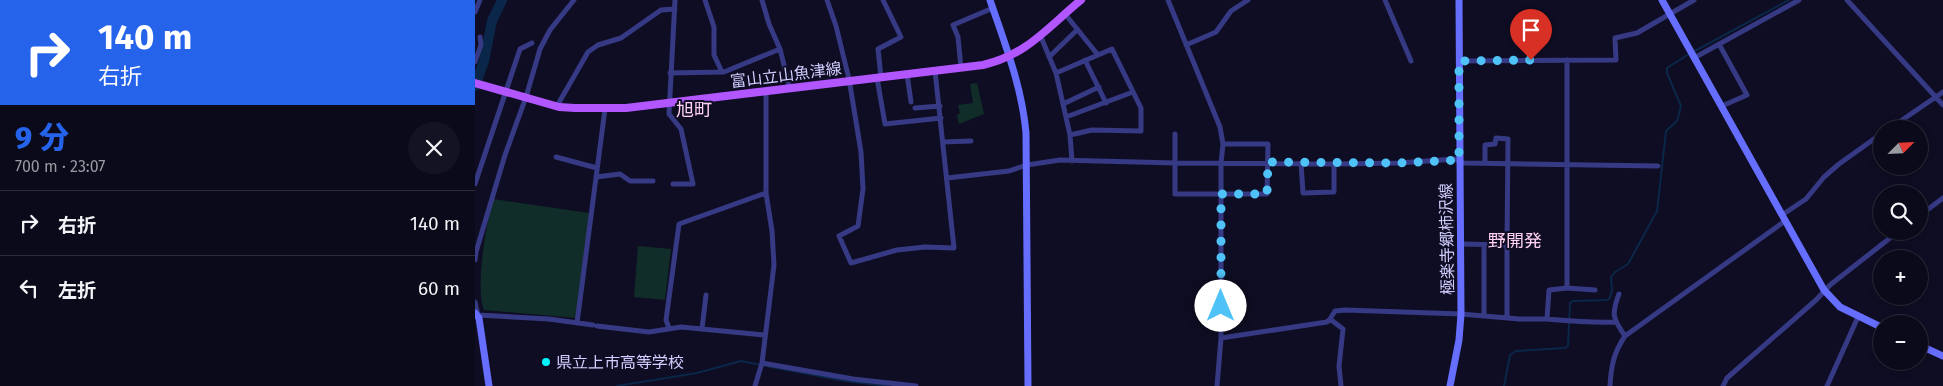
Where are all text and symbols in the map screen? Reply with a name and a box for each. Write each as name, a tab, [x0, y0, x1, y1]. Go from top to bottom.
pin	[1510, 9, 1552, 60]
text: 140 m	[98, 16, 192, 58]
icon: arrive	[1517, 16, 1545, 44]
icon: right	[15, 20, 80, 85]
street label: 富山立山魚津線	[729, 59, 843, 91]
text: 右折	[98, 63, 142, 90]
district label: 旭町	[676, 99, 712, 121]
text: 9 分	[15, 120, 69, 156]
north arrow	[1873, 120, 1927, 175]
map controls	[1873, 120, 1928, 370]
button: close	[408, 122, 460, 174]
text: 700 m · 23:07	[15, 157, 105, 176]
street label: 極楽寺郷柿沢線	[1437, 183, 1457, 295]
button: search	[1873, 185, 1928, 240]
icon: right	[15, 209, 43, 237]
text: 140 m	[410, 212, 460, 235]
text: 右折	[58, 214, 96, 237]
district label: 野開発	[1488, 230, 1542, 252]
button: +	[1873, 250, 1928, 305]
icon: left	[15, 274, 43, 302]
text: 60 m	[418, 277, 460, 300]
text: 左折	[58, 279, 96, 302]
position arrow	[1194, 279, 1246, 331]
button: −	[1873, 315, 1928, 370]
place label: 県立上市高等学校	[556, 353, 684, 372]
marker: 県立上市高等学校	[540, 356, 552, 368]

